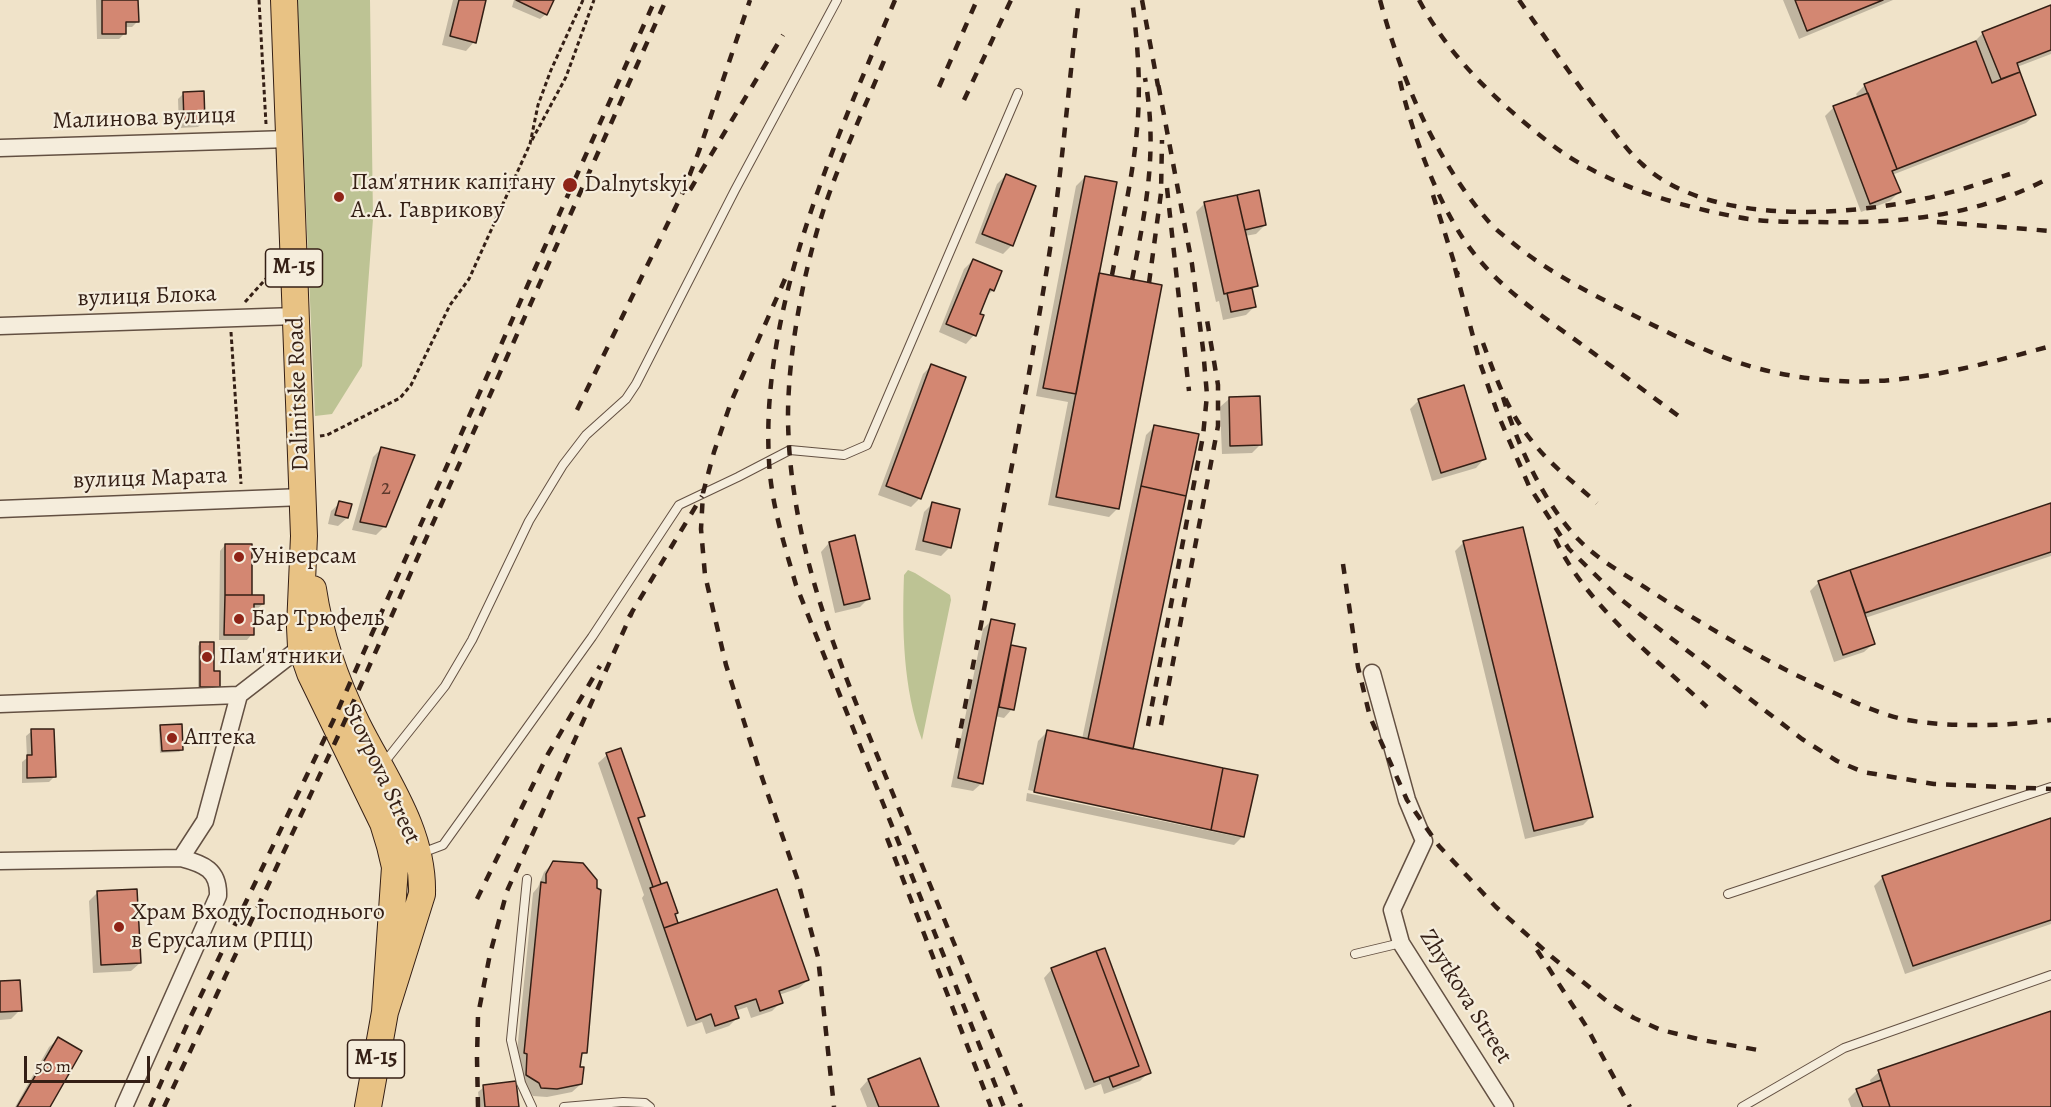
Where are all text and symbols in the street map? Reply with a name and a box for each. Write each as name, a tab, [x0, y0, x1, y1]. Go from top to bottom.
street label: Малинова вулиця	[52, 101, 236, 137]
place label: Пам'ятник капітану А.А. Гаврикову	[351, 169, 555, 225]
place label: Dalnytskyi	[584, 171, 688, 199]
marker: Dalnytskyi	[561, 176, 579, 194]
marker: Пам'ятник капітану А.А. Гаврикову	[332, 190, 346, 204]
road number: М-15	[266, 249, 322, 287]
street label: вулиця Блока	[77, 280, 217, 314]
street label: Dalinitske Road	[282, 316, 316, 472]
street label: вулиця Марата	[72, 462, 228, 496]
house number: 2	[381, 476, 391, 502]
place label: Універсам	[251, 543, 357, 571]
marker: Універсам	[232, 550, 246, 564]
place label: Бар Трюфель	[251, 605, 384, 633]
marker: Бар Трюфель	[232, 612, 246, 626]
place label: Пам'ятники	[219, 643, 343, 671]
marker: Пам'ятники	[200, 650, 214, 664]
street label: Stovpova Street	[336, 699, 426, 849]
place label: Аптека	[184, 724, 256, 752]
marker: Аптека	[165, 731, 179, 745]
place label: Храм Входу Господнього в Єрусалим (РПЦ)	[131, 899, 385, 955]
marker: Храм Входу Господнього в Єрусалим (РПЦ)	[112, 920, 126, 934]
street label: Zhytkova Street	[1412, 925, 1518, 1069]
road number: М-15	[348, 1040, 404, 1078]
scale bar	[27, 1044, 153, 1082]
text: 50 m	[35, 1054, 71, 1078]

